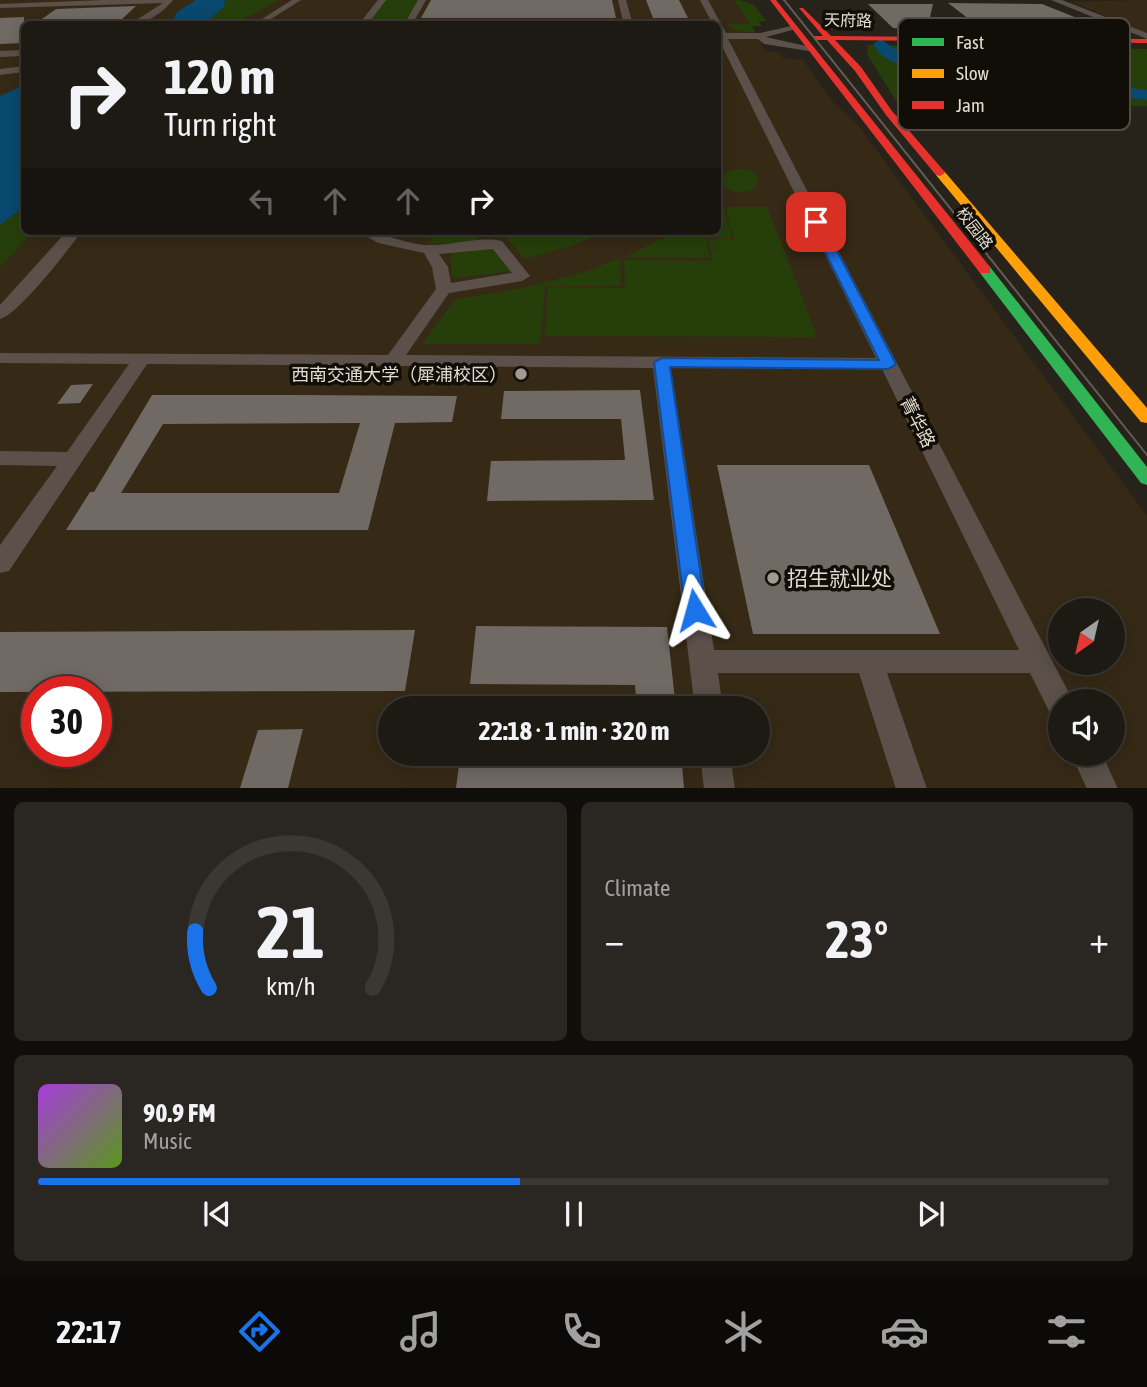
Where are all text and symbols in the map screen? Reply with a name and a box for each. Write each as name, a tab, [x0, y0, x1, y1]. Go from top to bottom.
street label: 天府路	[824, 11, 872, 29]
legend	[898, 18, 1130, 130]
text: Fast	[956, 31, 984, 53]
text: 120 m	[164, 48, 275, 104]
icon: right	[49, 49, 140, 140]
text: Slow	[956, 62, 990, 84]
text: Jam	[956, 94, 985, 116]
text: Turn right	[164, 106, 277, 143]
icon: left	[243, 182, 281, 220]
icon: ahead	[316, 182, 354, 220]
icon: ahead	[389, 182, 427, 220]
icon: right	[462, 182, 500, 220]
pin	[786, 192, 846, 252]
icon: arrive	[797, 203, 835, 241]
street label: 校园路	[953, 204, 997, 252]
place label: 西南交通大学（犀浦校区）	[291, 364, 507, 385]
marker: 西南交通大学（犀浦校区）	[513, 366, 529, 382]
street label: 菁华路	[896, 393, 940, 451]
place label: 招生就业处	[787, 566, 892, 590]
marker: 招生就业处	[765, 570, 781, 586]
position arrow	[658, 573, 732, 647]
north arrow	[1048, 598, 1125, 676]
map controls	[1048, 598, 1125, 766]
speed limit sign: 30	[21, 676, 112, 767]
button: sound	[1048, 689, 1125, 766]
text: 22:18 · 1 min · 320 m	[479, 716, 669, 746]
text: Climate	[605, 875, 670, 901]
text: 21	[256, 890, 324, 973]
text: 23°	[825, 909, 888, 969]
text: −	[605, 918, 624, 961]
text: +	[1089, 918, 1109, 961]
text: km/h	[265, 971, 315, 999]
text: 90.9 FM	[143, 1098, 216, 1128]
text: Music	[143, 1128, 191, 1154]
icon: previous	[198, 1195, 236, 1233]
icon: pause	[555, 1195, 593, 1233]
icon: next	[912, 1195, 950, 1233]
icon: directions	[235, 1307, 284, 1356]
icon: music	[396, 1307, 445, 1356]
icon: phone	[557, 1307, 606, 1356]
icon: climate	[719, 1307, 768, 1356]
icon: car	[880, 1307, 929, 1356]
icon: filters	[1042, 1307, 1091, 1356]
text: 22:17	[56, 1313, 122, 1350]

